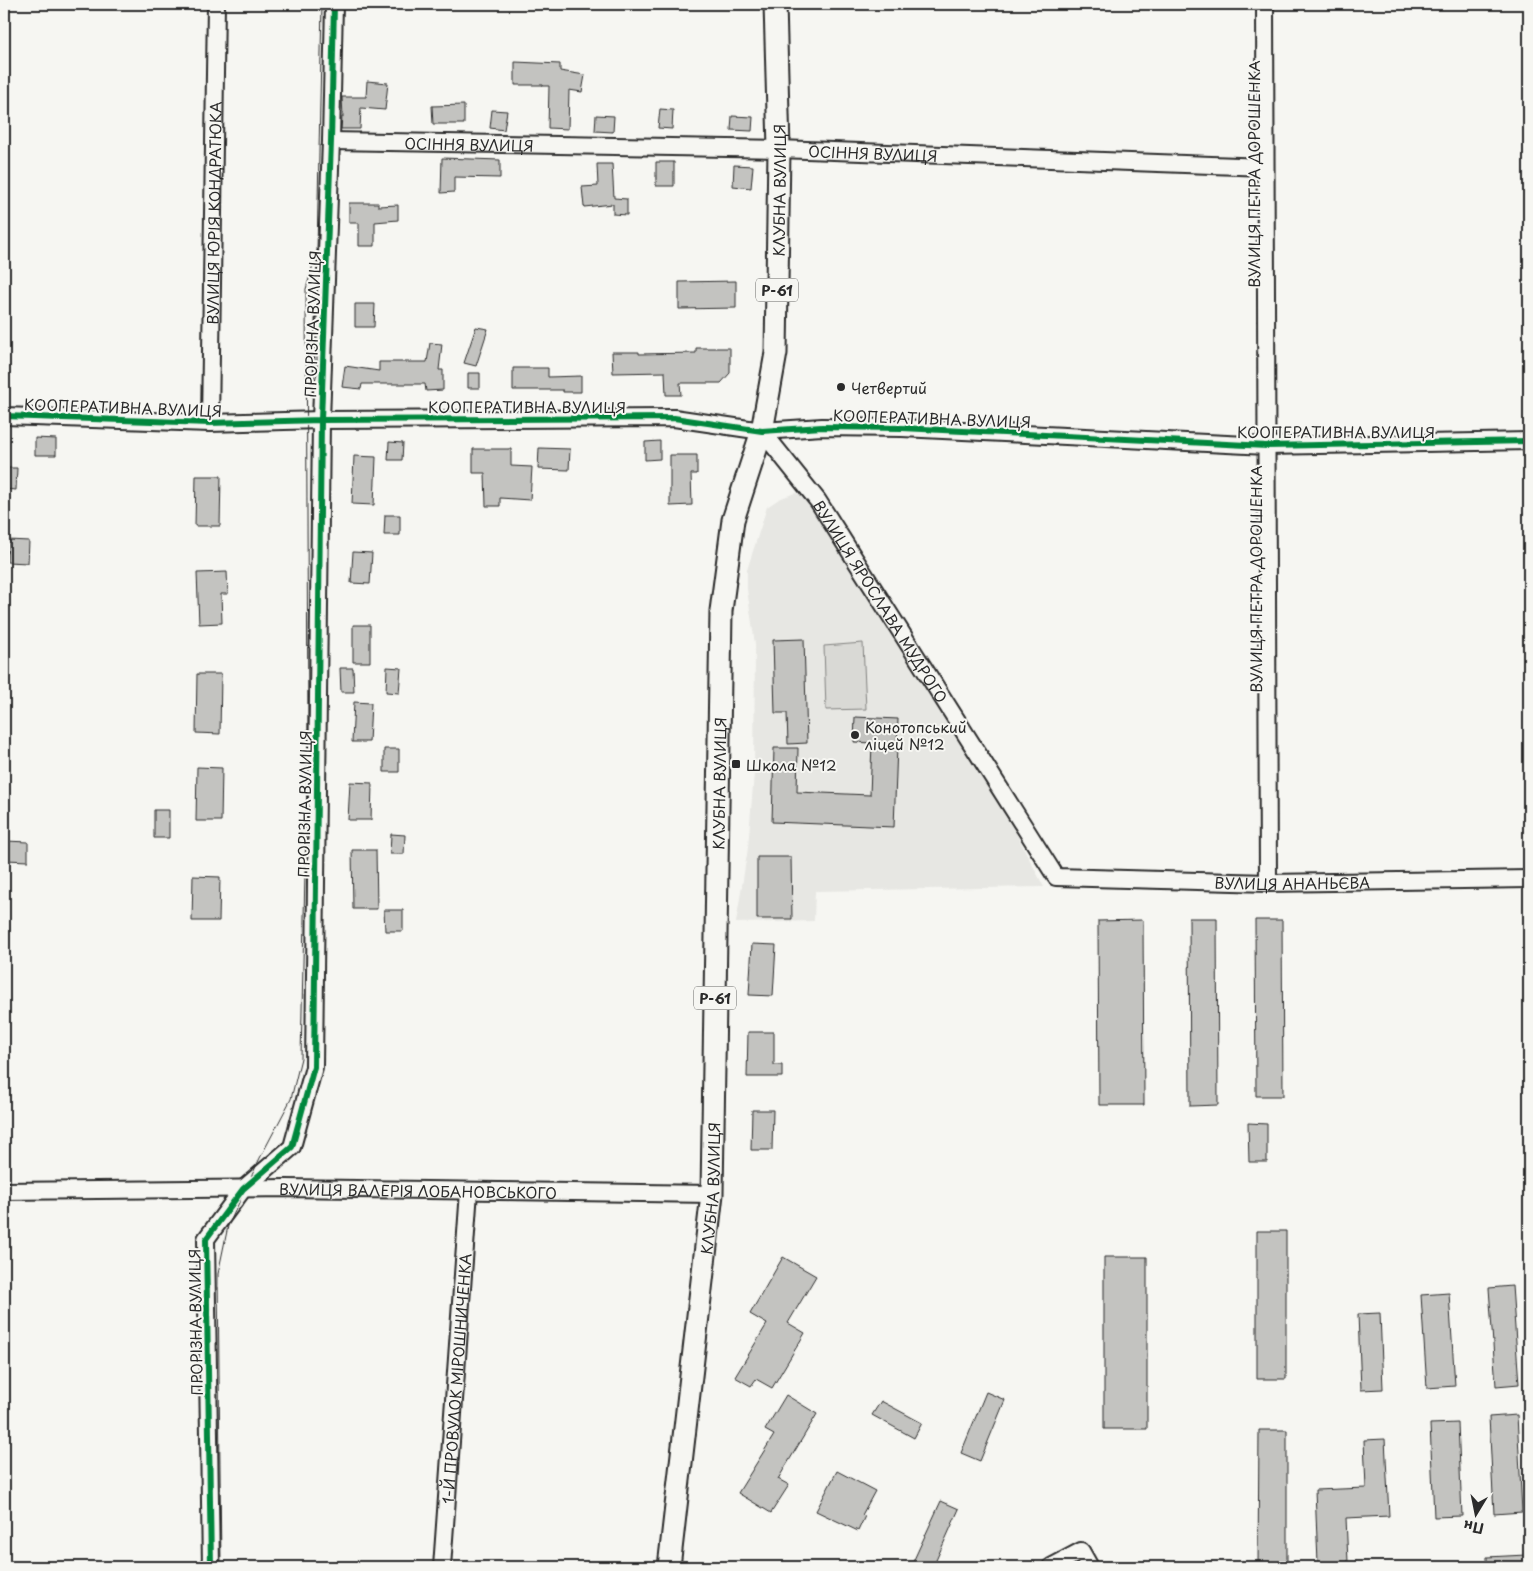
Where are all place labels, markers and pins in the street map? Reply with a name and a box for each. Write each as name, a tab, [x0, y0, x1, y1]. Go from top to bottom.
place label: Четвертий	[851, 376, 927, 399]
marker: Четвертий	[835, 381, 847, 393]
place label: Конотопський ліцей №12	[864, 715, 967, 755]
marker: Конотопський ліцей №12	[849, 729, 861, 741]
place label: Школа №12	[746, 753, 837, 776]
marker: Школа №12	[730, 758, 742, 770]

